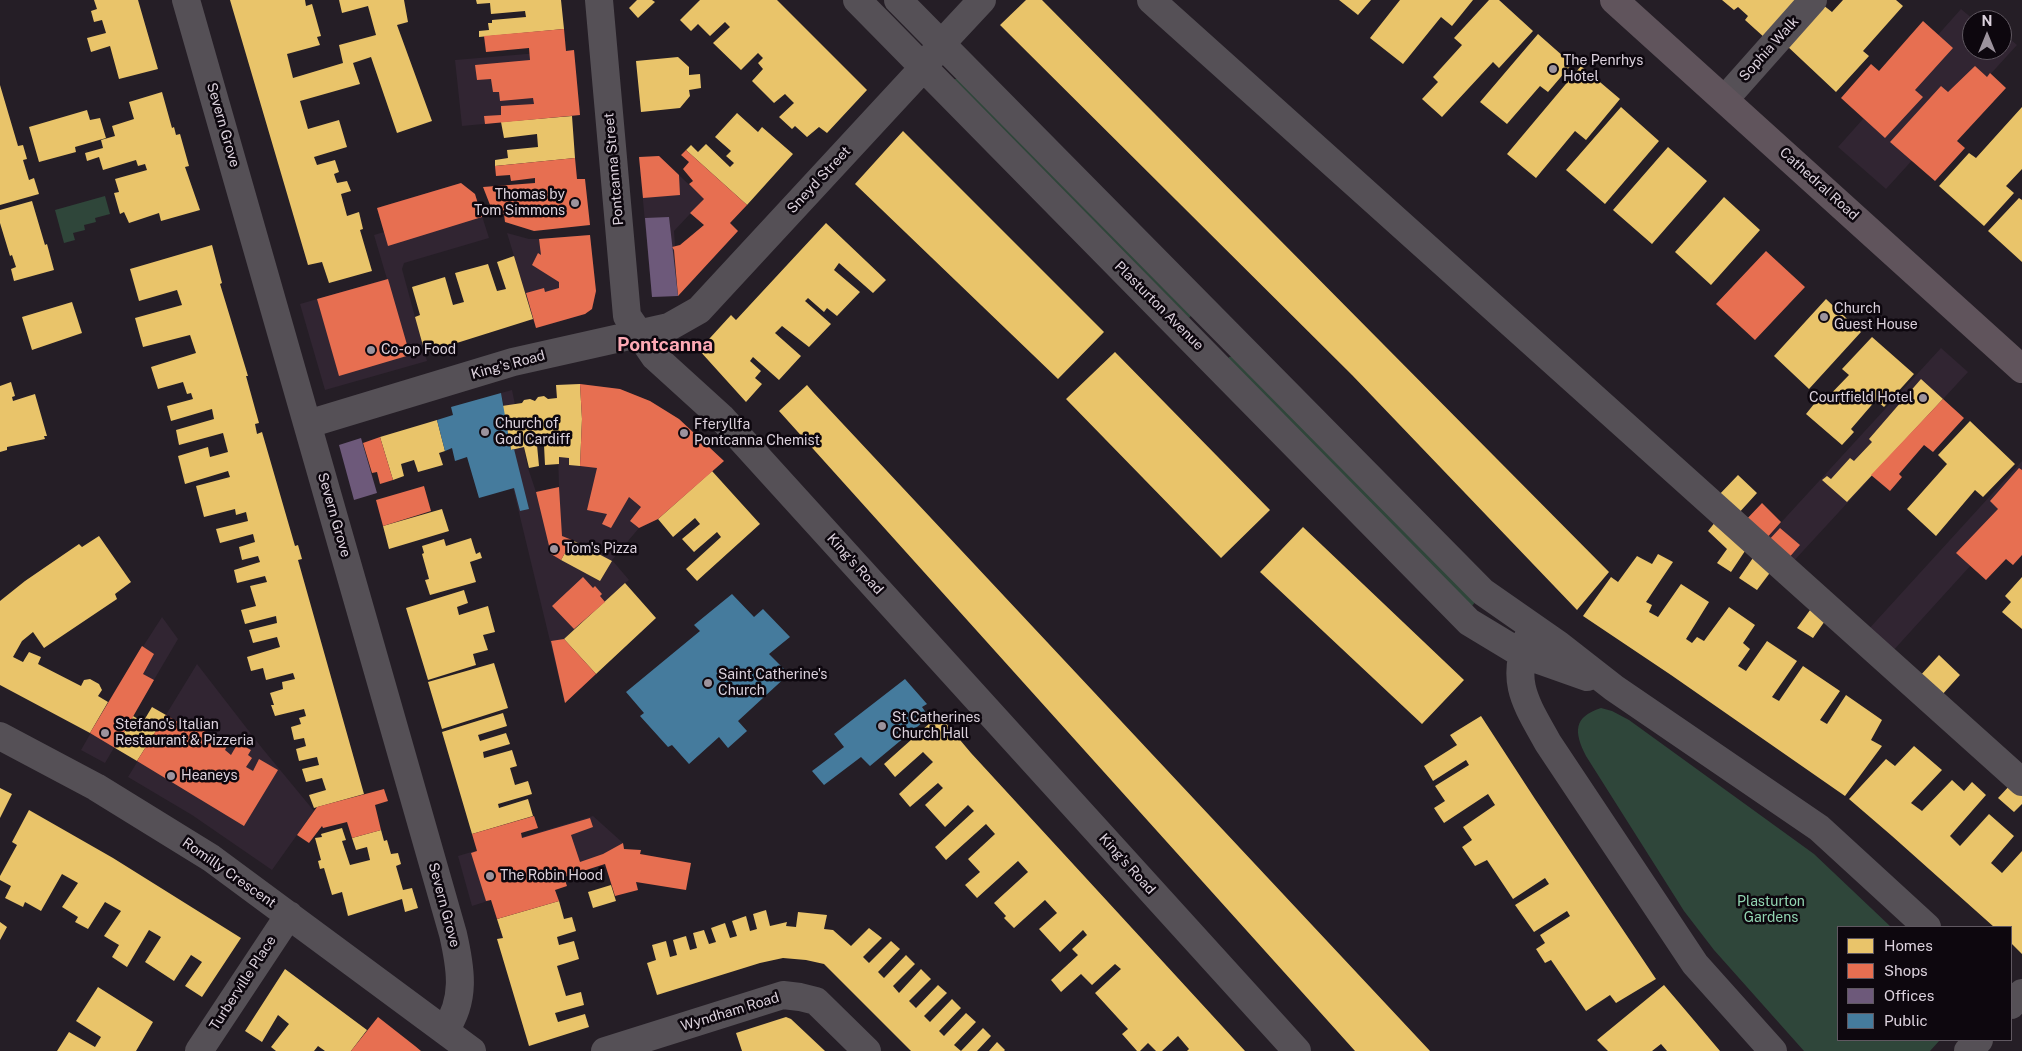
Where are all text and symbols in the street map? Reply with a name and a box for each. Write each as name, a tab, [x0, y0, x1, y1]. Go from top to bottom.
north arrow	[1962, 10, 2012, 60]
street label: Sophia Walk	[1736, 13, 1802, 85]
text: N	[1982, 13, 1992, 29]
place label: The Penrhys Hotel	[1563, 53, 1643, 85]
marker: The Penrhys Hotel	[1547, 63, 1559, 75]
street label: Severn Grove	[203, 81, 243, 169]
street label: Pontcanna Street	[601, 112, 627, 226]
street label: Sneyd Street	[784, 143, 854, 217]
street label: Cathedral Road	[1776, 144, 1862, 224]
place label: Thomas by Tom Simmons	[474, 187, 565, 220]
marker: Thomas by Tom Simmons	[569, 197, 581, 209]
street label: Plasturton Avenue	[1111, 258, 1207, 354]
place label: Church Guest House	[1834, 301, 1918, 334]
marker: Church Guest House	[1818, 311, 1830, 323]
district label: Pontcanna	[617, 334, 713, 356]
place label: Co-op Food	[381, 342, 456, 358]
marker: Co-op Food	[365, 344, 377, 356]
street label: King's Road	[469, 347, 547, 383]
place label: Courtfield Hotel	[1809, 390, 1913, 406]
marker: Courtfield Hotel	[1917, 392, 1929, 404]
place label: Church of God Cardiff	[495, 416, 570, 448]
place label: Fferyllfa Pontcanna Chemist	[694, 417, 820, 450]
marker: Church of God Cardiff	[479, 426, 491, 438]
marker: Fferyllfa Pontcanna Chemist	[678, 427, 690, 439]
street label: Severn Grove	[314, 471, 354, 559]
street label: King's Road	[823, 530, 887, 598]
place label: Tom's Pizza	[564, 541, 637, 557]
marker: Tom's Pizza	[548, 543, 560, 555]
place label: Saint Catherine's Church	[718, 667, 827, 700]
marker: Saint Catherine's Church	[702, 677, 714, 689]
place label: St Catherines Church Hall	[892, 710, 980, 742]
place label: Stefano's Italian Restaurant & Pizzeria	[115, 717, 254, 750]
marker: St Catherines Church Hall	[876, 720, 888, 732]
marker: Stefano's Italian Restaurant & Pizzeria	[99, 727, 111, 739]
place label: Heaneys	[181, 768, 238, 784]
marker: Heaneys	[165, 770, 177, 782]
street label: King's Road	[1095, 830, 1159, 898]
street label: Romilly Crescent	[179, 834, 279, 912]
street label: Severn Grove	[425, 861, 463, 949]
place label: The Robin Hood	[500, 868, 603, 884]
marker: The Robin Hood	[484, 870, 496, 882]
park label: Plasturton Gardens	[1737, 894, 1805, 926]
legend	[1837, 926, 2012, 1041]
street label: Turberville Place	[206, 933, 280, 1033]
text: Homes	[1884, 937, 1933, 954]
text: Shops	[1884, 962, 1928, 979]
text: Offices	[1884, 987, 1934, 1004]
street label: Wyndham Road	[679, 989, 781, 1035]
text: Public	[1884, 1012, 1928, 1029]

